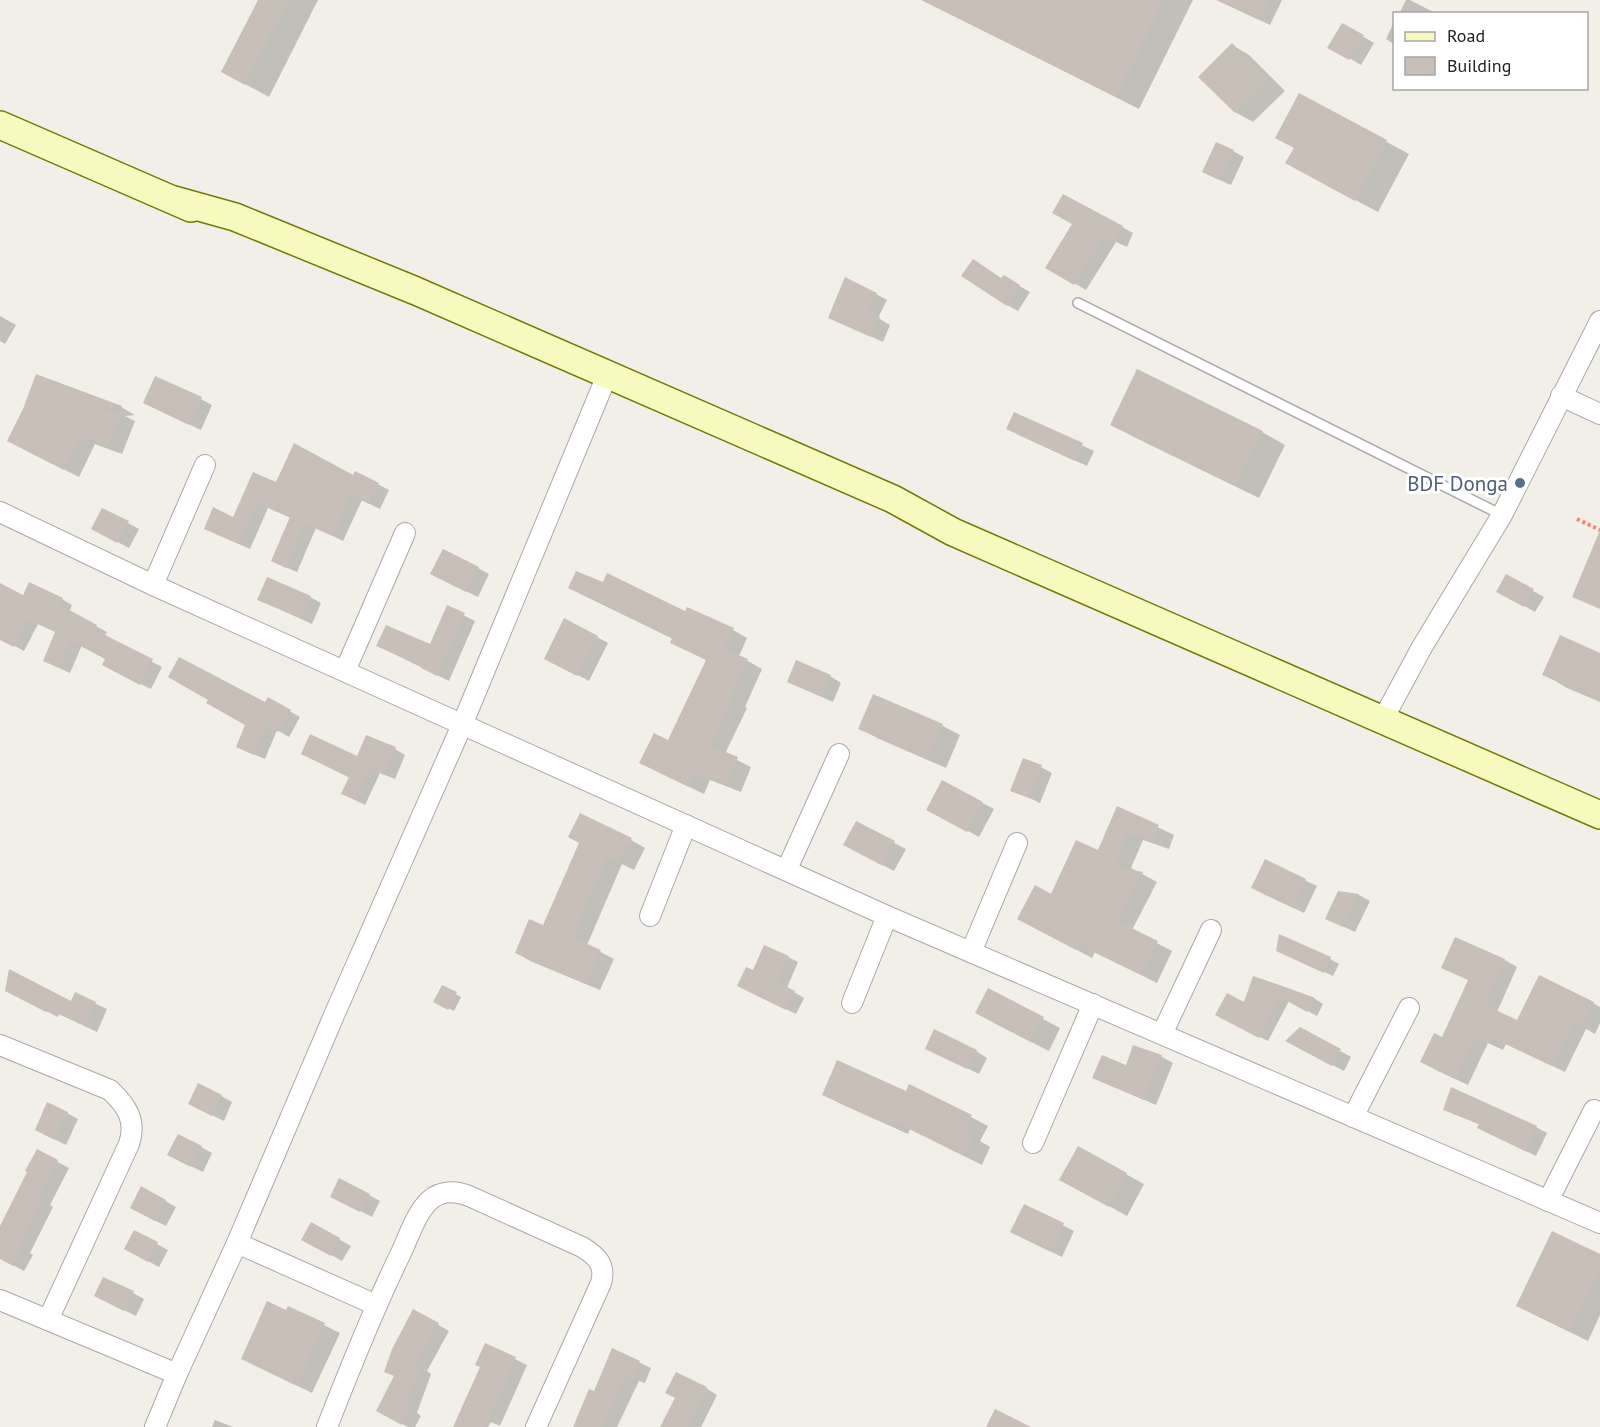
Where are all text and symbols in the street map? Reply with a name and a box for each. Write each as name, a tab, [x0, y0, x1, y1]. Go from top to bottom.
legend	[1393, 12, 1588, 90]
text: Road	[1447, 24, 1485, 47]
text: Building	[1447, 54, 1511, 77]
place label: BDF Donga	[1407, 470, 1508, 497]
marker: BDF Donga	[1513, 476, 1527, 490]

